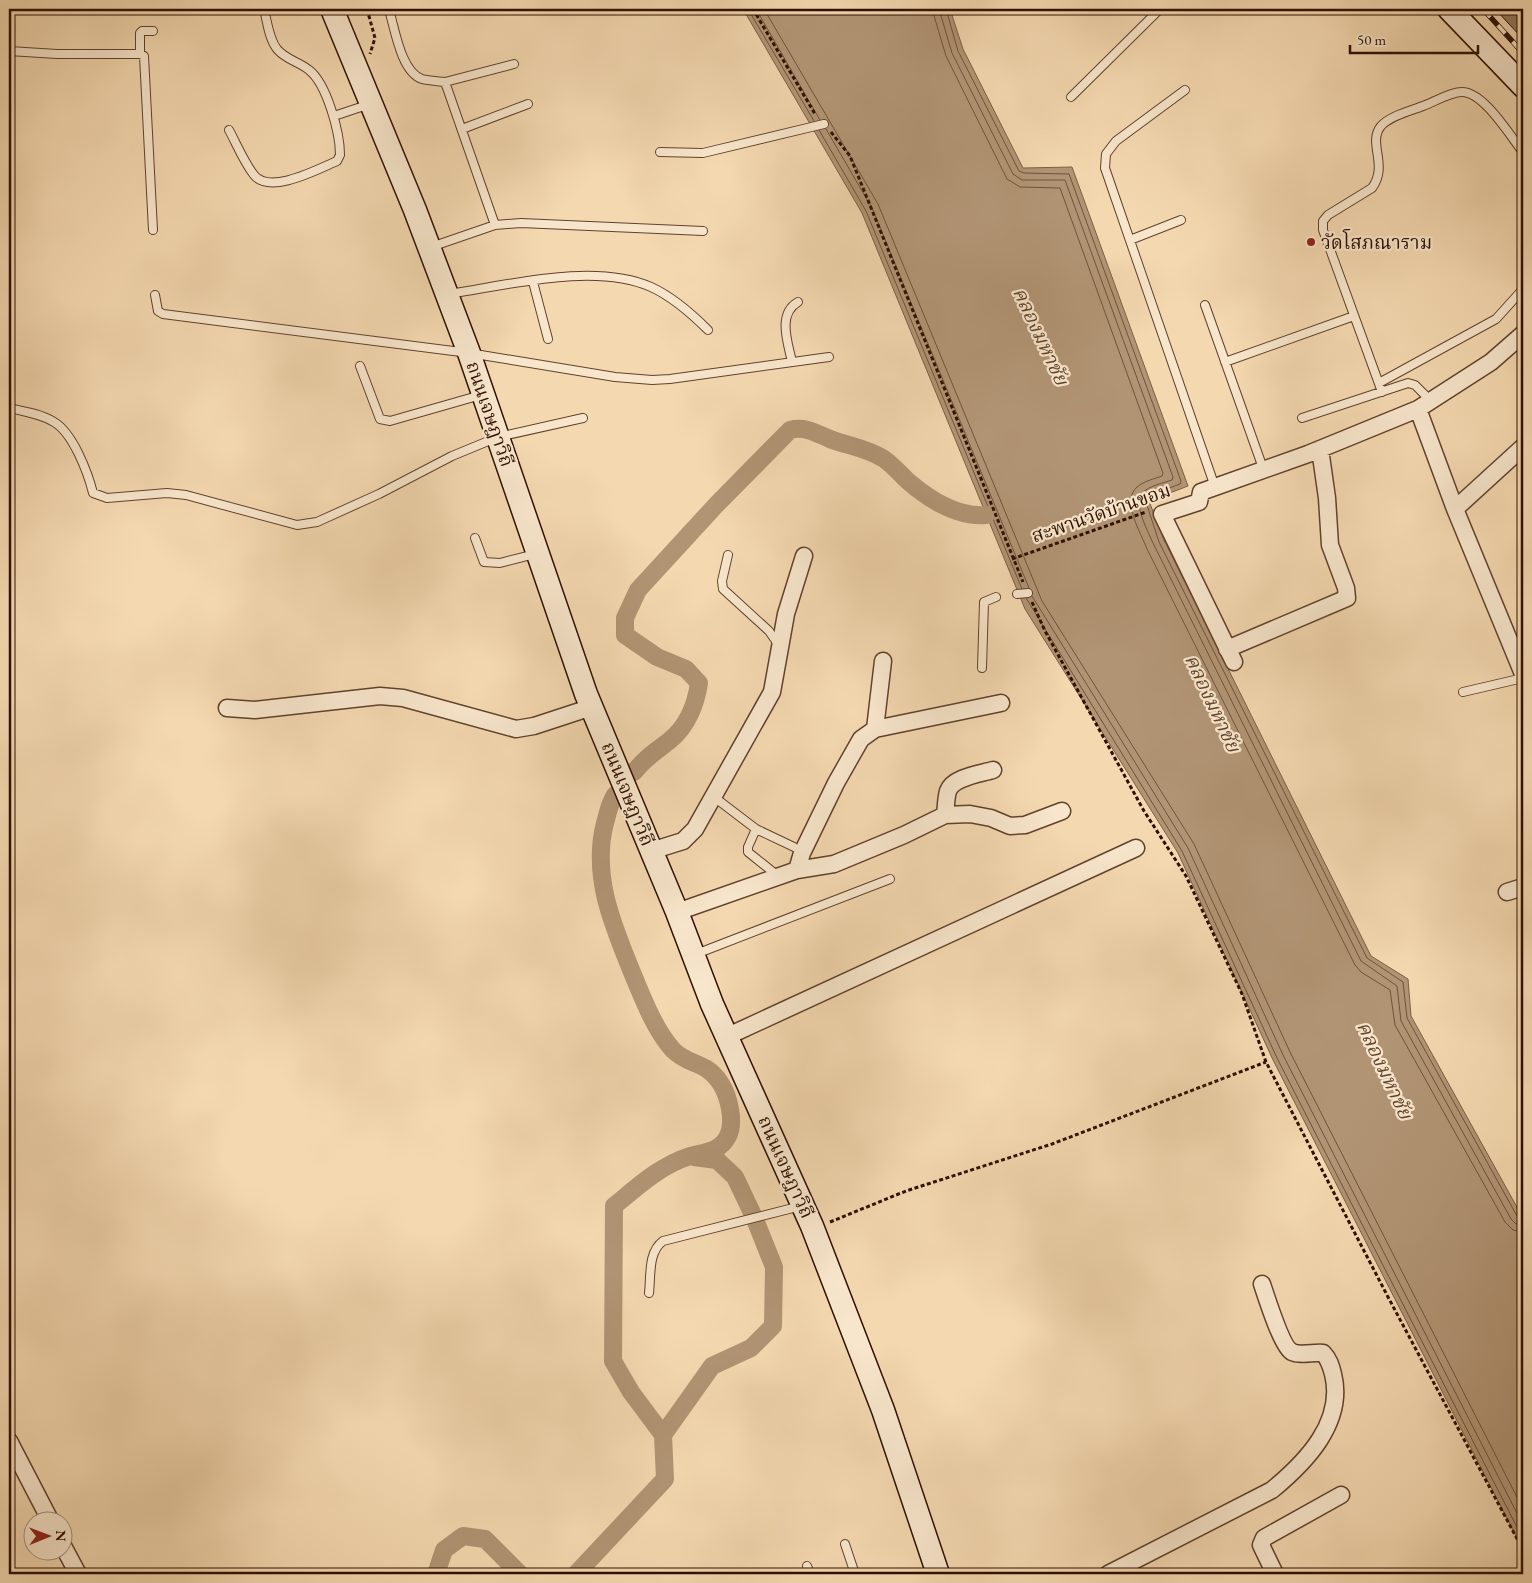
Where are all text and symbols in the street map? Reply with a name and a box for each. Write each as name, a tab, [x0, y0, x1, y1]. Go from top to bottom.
scale bar	[1350, 22, 1477, 54]
text: 50 m	[1357, 30, 1386, 49]
place label: วัดโสภณาราม	[1321, 228, 1432, 255]
marker: วัดโสภณาราม	[1305, 236, 1317, 248]
water label: คลองมหาชัย	[1007, 283, 1075, 390]
street label: ถนนเจษฎาวิถี	[460, 358, 520, 470]
street label: สะพานวัดบ้านขอม	[1028, 477, 1174, 549]
water label: คลองมหาชัย	[1179, 650, 1247, 757]
street label: ถนนเจษฎาวิถี	[596, 738, 660, 850]
water label: คลองมหาชัย	[1351, 1017, 1419, 1124]
street label: ถนนเจษฎาวิถี	[752, 1112, 820, 1222]
north arrow	[22, 1510, 72, 1560]
text: N	[52, 1530, 70, 1542]

